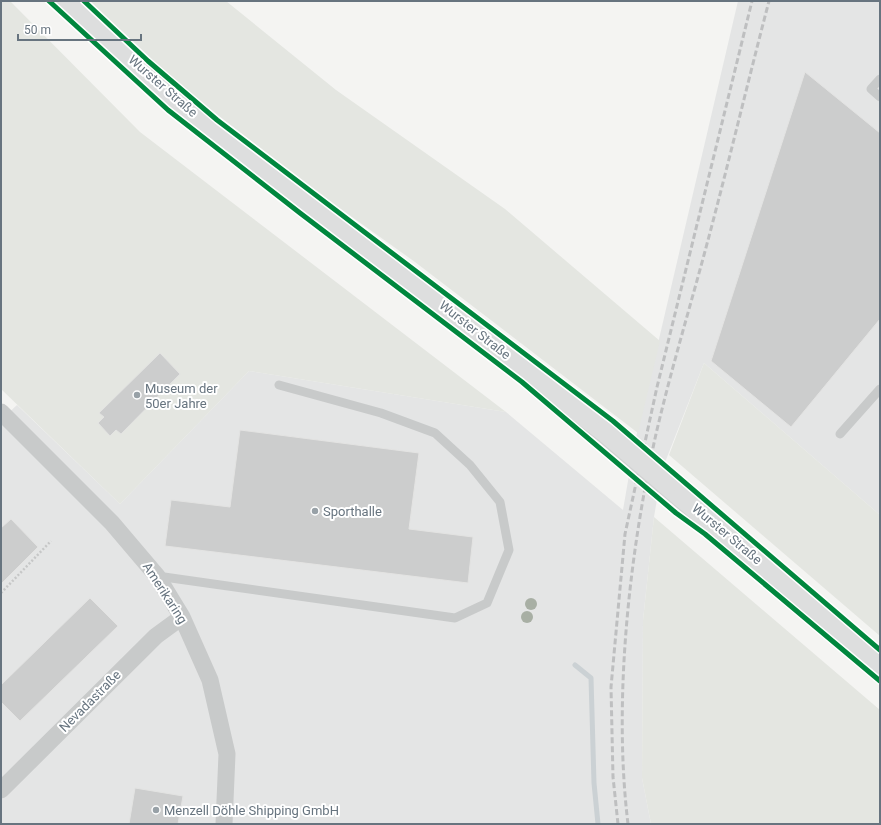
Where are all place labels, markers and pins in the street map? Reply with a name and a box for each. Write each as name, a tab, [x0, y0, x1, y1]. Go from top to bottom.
place label: Museum der 50er Jahre	[145, 381, 218, 411]
marker: Museum der 50er Jahre	[132, 390, 142, 400]
place label: Sporthalle	[323, 504, 382, 519]
marker: Sporthalle	[310, 506, 320, 516]
place label: Menzell Döhle Shipping GmbH	[164, 803, 339, 818]
marker: Menzell Döhle Shipping GmbH	[151, 805, 161, 815]

